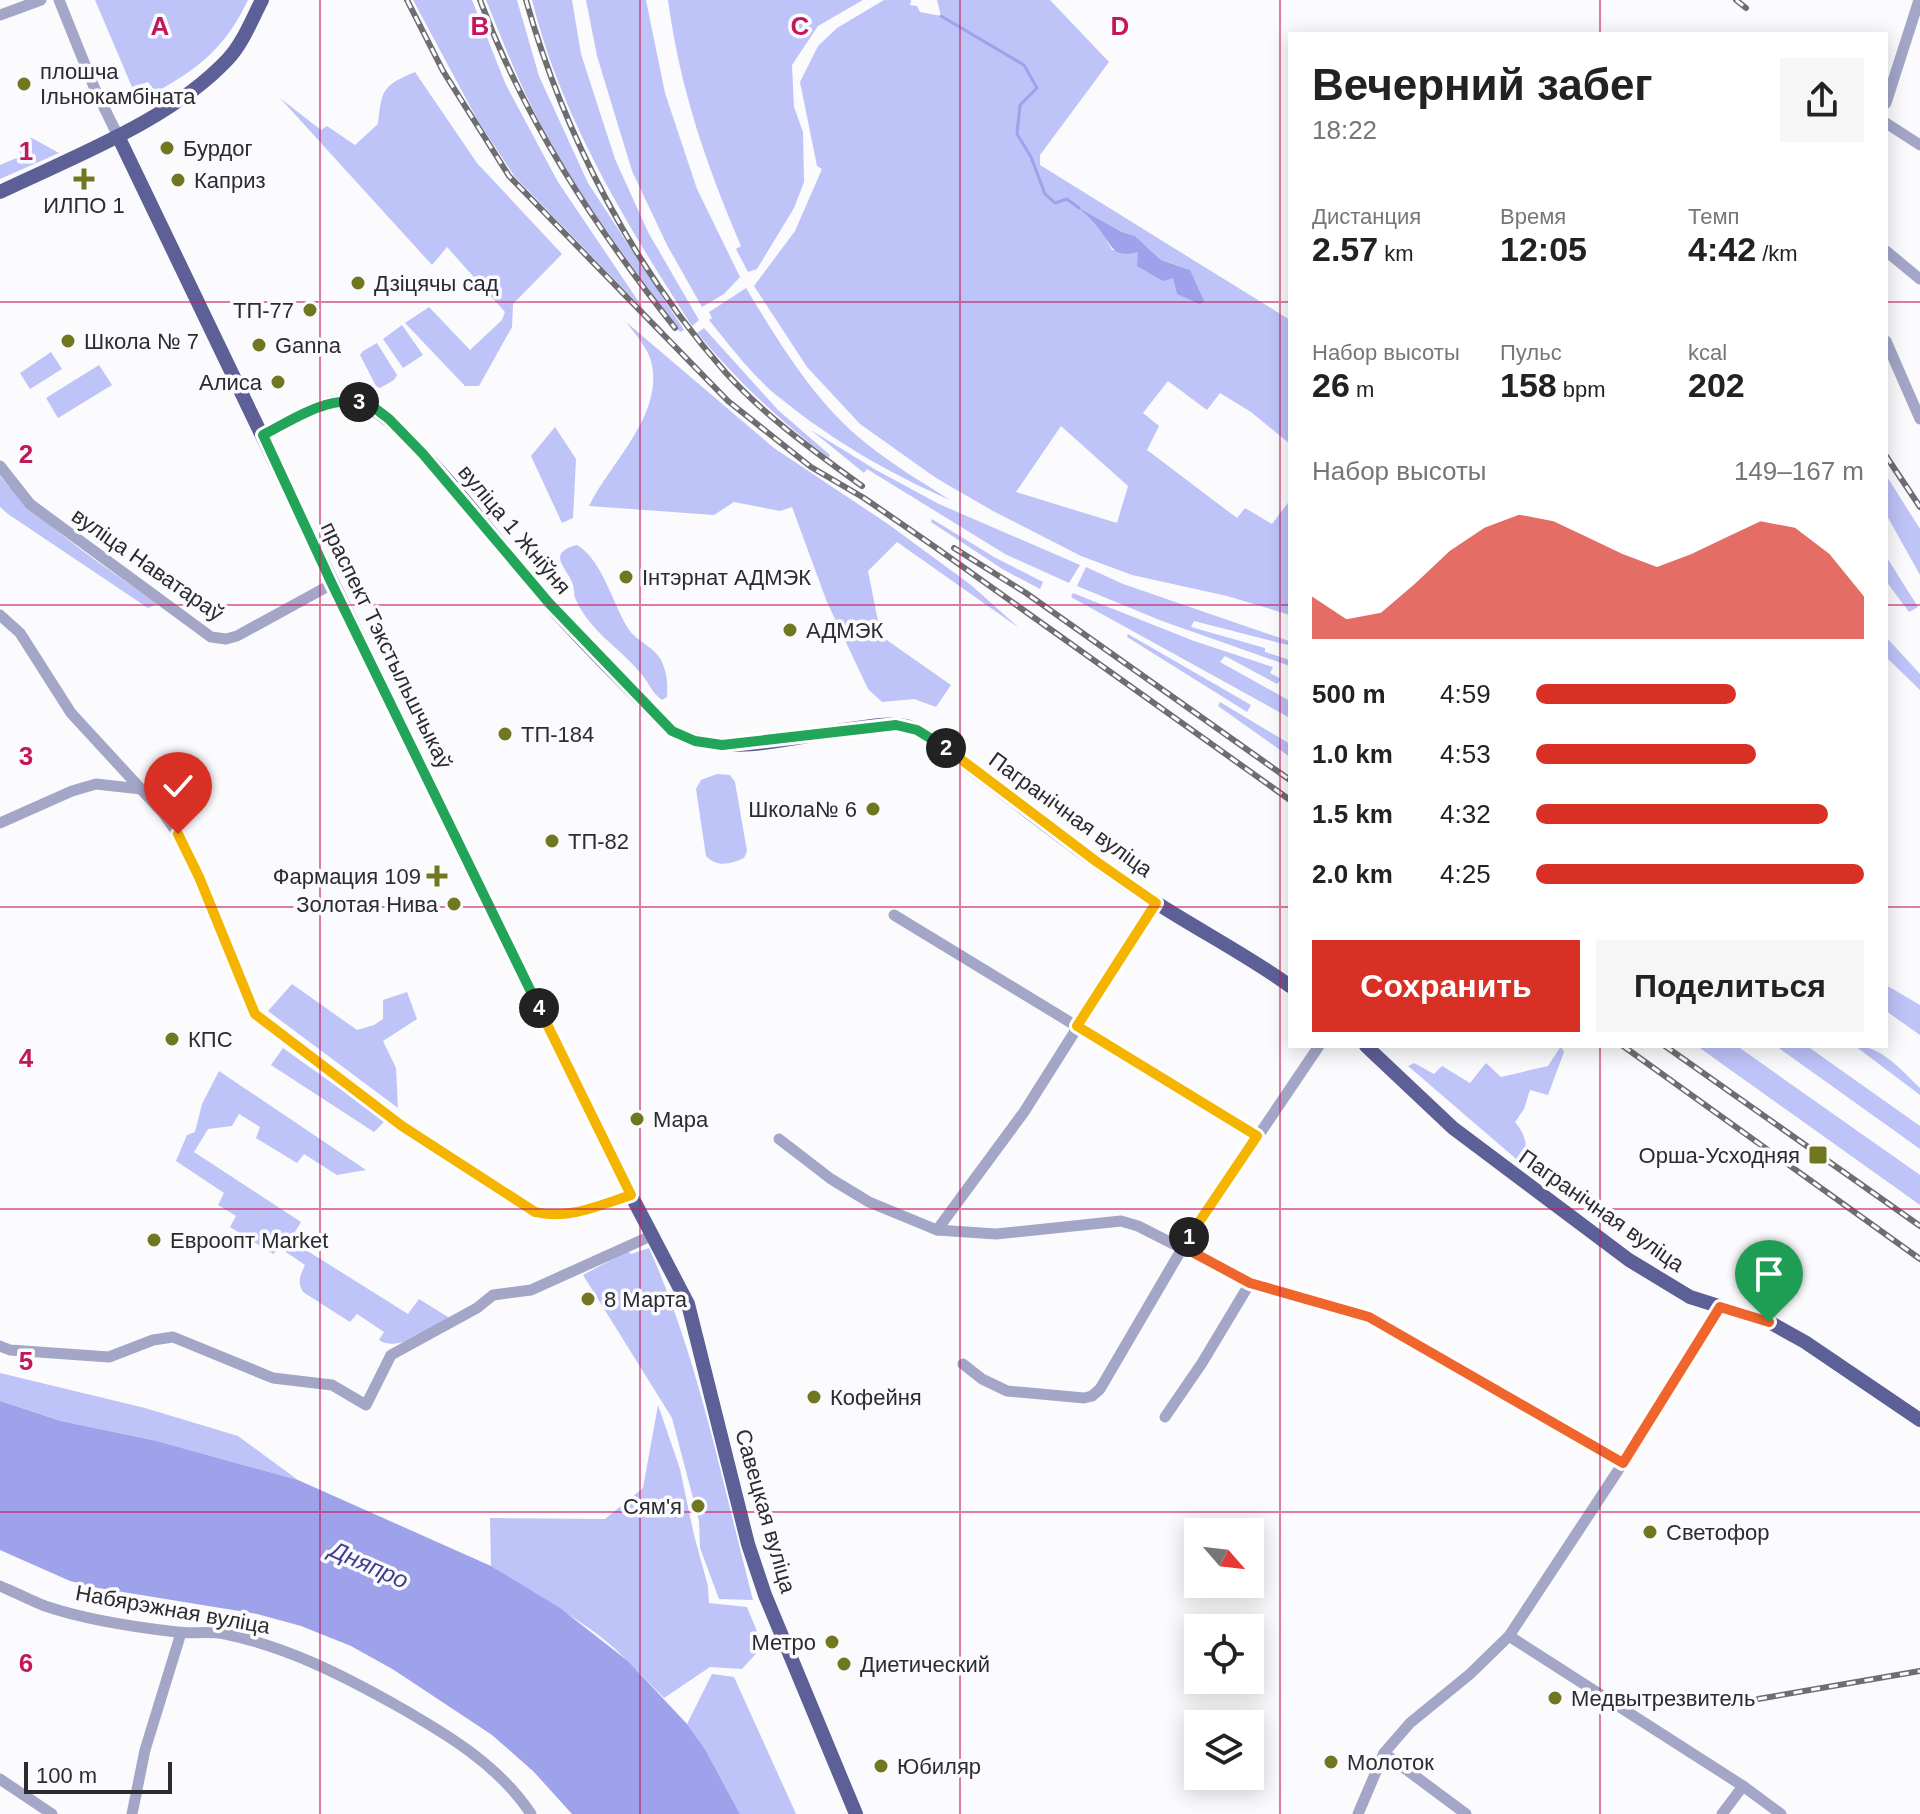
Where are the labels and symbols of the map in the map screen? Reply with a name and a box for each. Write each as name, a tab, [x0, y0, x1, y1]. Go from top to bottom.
text: A	[151, 11, 170, 41]
text: B	[471, 11, 489, 41]
text: C	[791, 11, 810, 41]
text: D	[1111, 11, 1129, 41]
place label: плошча Ільнокамбіната	[40, 59, 196, 109]
marker: плошча Ільнокамбіната	[15, 75, 33, 93]
text: 1	[19, 136, 33, 166]
place label: Бурдог	[183, 136, 253, 161]
marker: Бурдог	[158, 139, 176, 157]
place label: Каприз	[194, 168, 266, 193]
marker: ИЛПО 1	[75, 170, 93, 188]
marker: Каприз	[169, 171, 187, 189]
place label: ИЛПО 1	[43, 193, 125, 218]
place label: Дзіцячы сад	[374, 271, 499, 296]
marker: Дзіцячы сад	[349, 274, 367, 292]
place label: ТП-77	[233, 298, 294, 323]
marker: ТП-77	[301, 301, 319, 319]
place label: Школа № 7	[84, 329, 199, 354]
marker: Школа № 7	[59, 332, 77, 350]
place label: Ganna	[275, 333, 342, 358]
marker: Ganna	[250, 336, 268, 354]
place label: Алиса	[199, 370, 263, 395]
marker: Алиса	[269, 373, 287, 391]
pin: 3	[339, 382, 379, 422]
text: 2	[19, 439, 33, 469]
street label: вуліца 1 Жніўня	[453, 460, 576, 599]
street label: вуліца Наватараў	[67, 503, 228, 626]
street label: праспект Тэкстыльшчыкаў	[316, 518, 457, 773]
place label: Інтэрнат АДМЭК	[642, 565, 811, 590]
marker: Інтэрнат АДМЭК	[617, 568, 635, 586]
place label: АДМЭК	[806, 618, 883, 643]
marker: АДМЭК	[781, 621, 799, 639]
place label: ТП-184	[521, 722, 594, 747]
marker: ТП-184	[496, 725, 514, 743]
pin: 2	[926, 728, 966, 768]
text: 3	[19, 741, 33, 771]
street label: Пагранічная вуліца	[984, 747, 1158, 882]
pin	[144, 752, 212, 834]
place label: Школа№ 6	[748, 797, 857, 822]
marker: Школа№ 6	[864, 800, 882, 818]
place label: ТП-82	[568, 829, 629, 854]
marker: ТП-82	[543, 832, 561, 850]
place label: Фармация 109	[273, 864, 421, 889]
marker: Фармация 109	[428, 867, 446, 885]
place label: Золотая Нива	[296, 892, 439, 917]
marker: Золотая Нива	[445, 895, 463, 913]
pin: 4	[519, 988, 559, 1028]
place label: КПС	[188, 1027, 233, 1052]
marker: КПС	[163, 1030, 181, 1048]
text: 4	[19, 1043, 34, 1073]
place label: Мара	[653, 1107, 709, 1132]
marker: Мара	[628, 1110, 646, 1128]
place label: Орша-Усходняя	[1639, 1143, 1800, 1168]
street label: Пагранічная вуліца	[1514, 1144, 1690, 1277]
marker: Орша-Усходняя	[1807, 1144, 1829, 1166]
pin: 1	[1169, 1217, 1209, 1257]
place label: Евроопт Market	[170, 1228, 328, 1253]
marker: Евроопт Market	[145, 1231, 163, 1249]
pin	[1735, 1240, 1803, 1322]
place label: 8 Марта	[604, 1287, 688, 1312]
marker: 8 Марта	[579, 1290, 597, 1308]
text: 5	[19, 1346, 33, 1376]
place label: Кофейня	[830, 1385, 922, 1410]
marker: Кофейня	[805, 1388, 823, 1406]
street label: Савецкая вуліца	[730, 1426, 801, 1597]
place label: Сям'я	[623, 1494, 682, 1519]
marker: Сям'я	[689, 1497, 707, 1515]
north arrow	[1184, 1518, 1264, 1598]
place label: Светофор	[1666, 1520, 1769, 1545]
marker: Светофор	[1641, 1523, 1659, 1541]
water label: Дняпро	[323, 1534, 413, 1594]
street label: Набярэжная вуліца	[74, 1580, 273, 1639]
place label: Метро	[751, 1630, 816, 1655]
marker: Метро	[823, 1633, 841, 1651]
text: 6	[19, 1648, 33, 1678]
place label: Диетический	[860, 1652, 990, 1677]
marker: Диетический	[835, 1655, 853, 1673]
place label: Медвытрезвитель	[1571, 1686, 1755, 1711]
marker: Медвытрезвитель	[1546, 1689, 1564, 1707]
place label: Молоток	[1347, 1750, 1434, 1775]
marker: Молоток	[1322, 1753, 1340, 1771]
place label: Юбиляр	[897, 1754, 981, 1779]
marker: Юбиляр	[872, 1757, 890, 1775]
scale bar	[24, 1758, 172, 1794]

